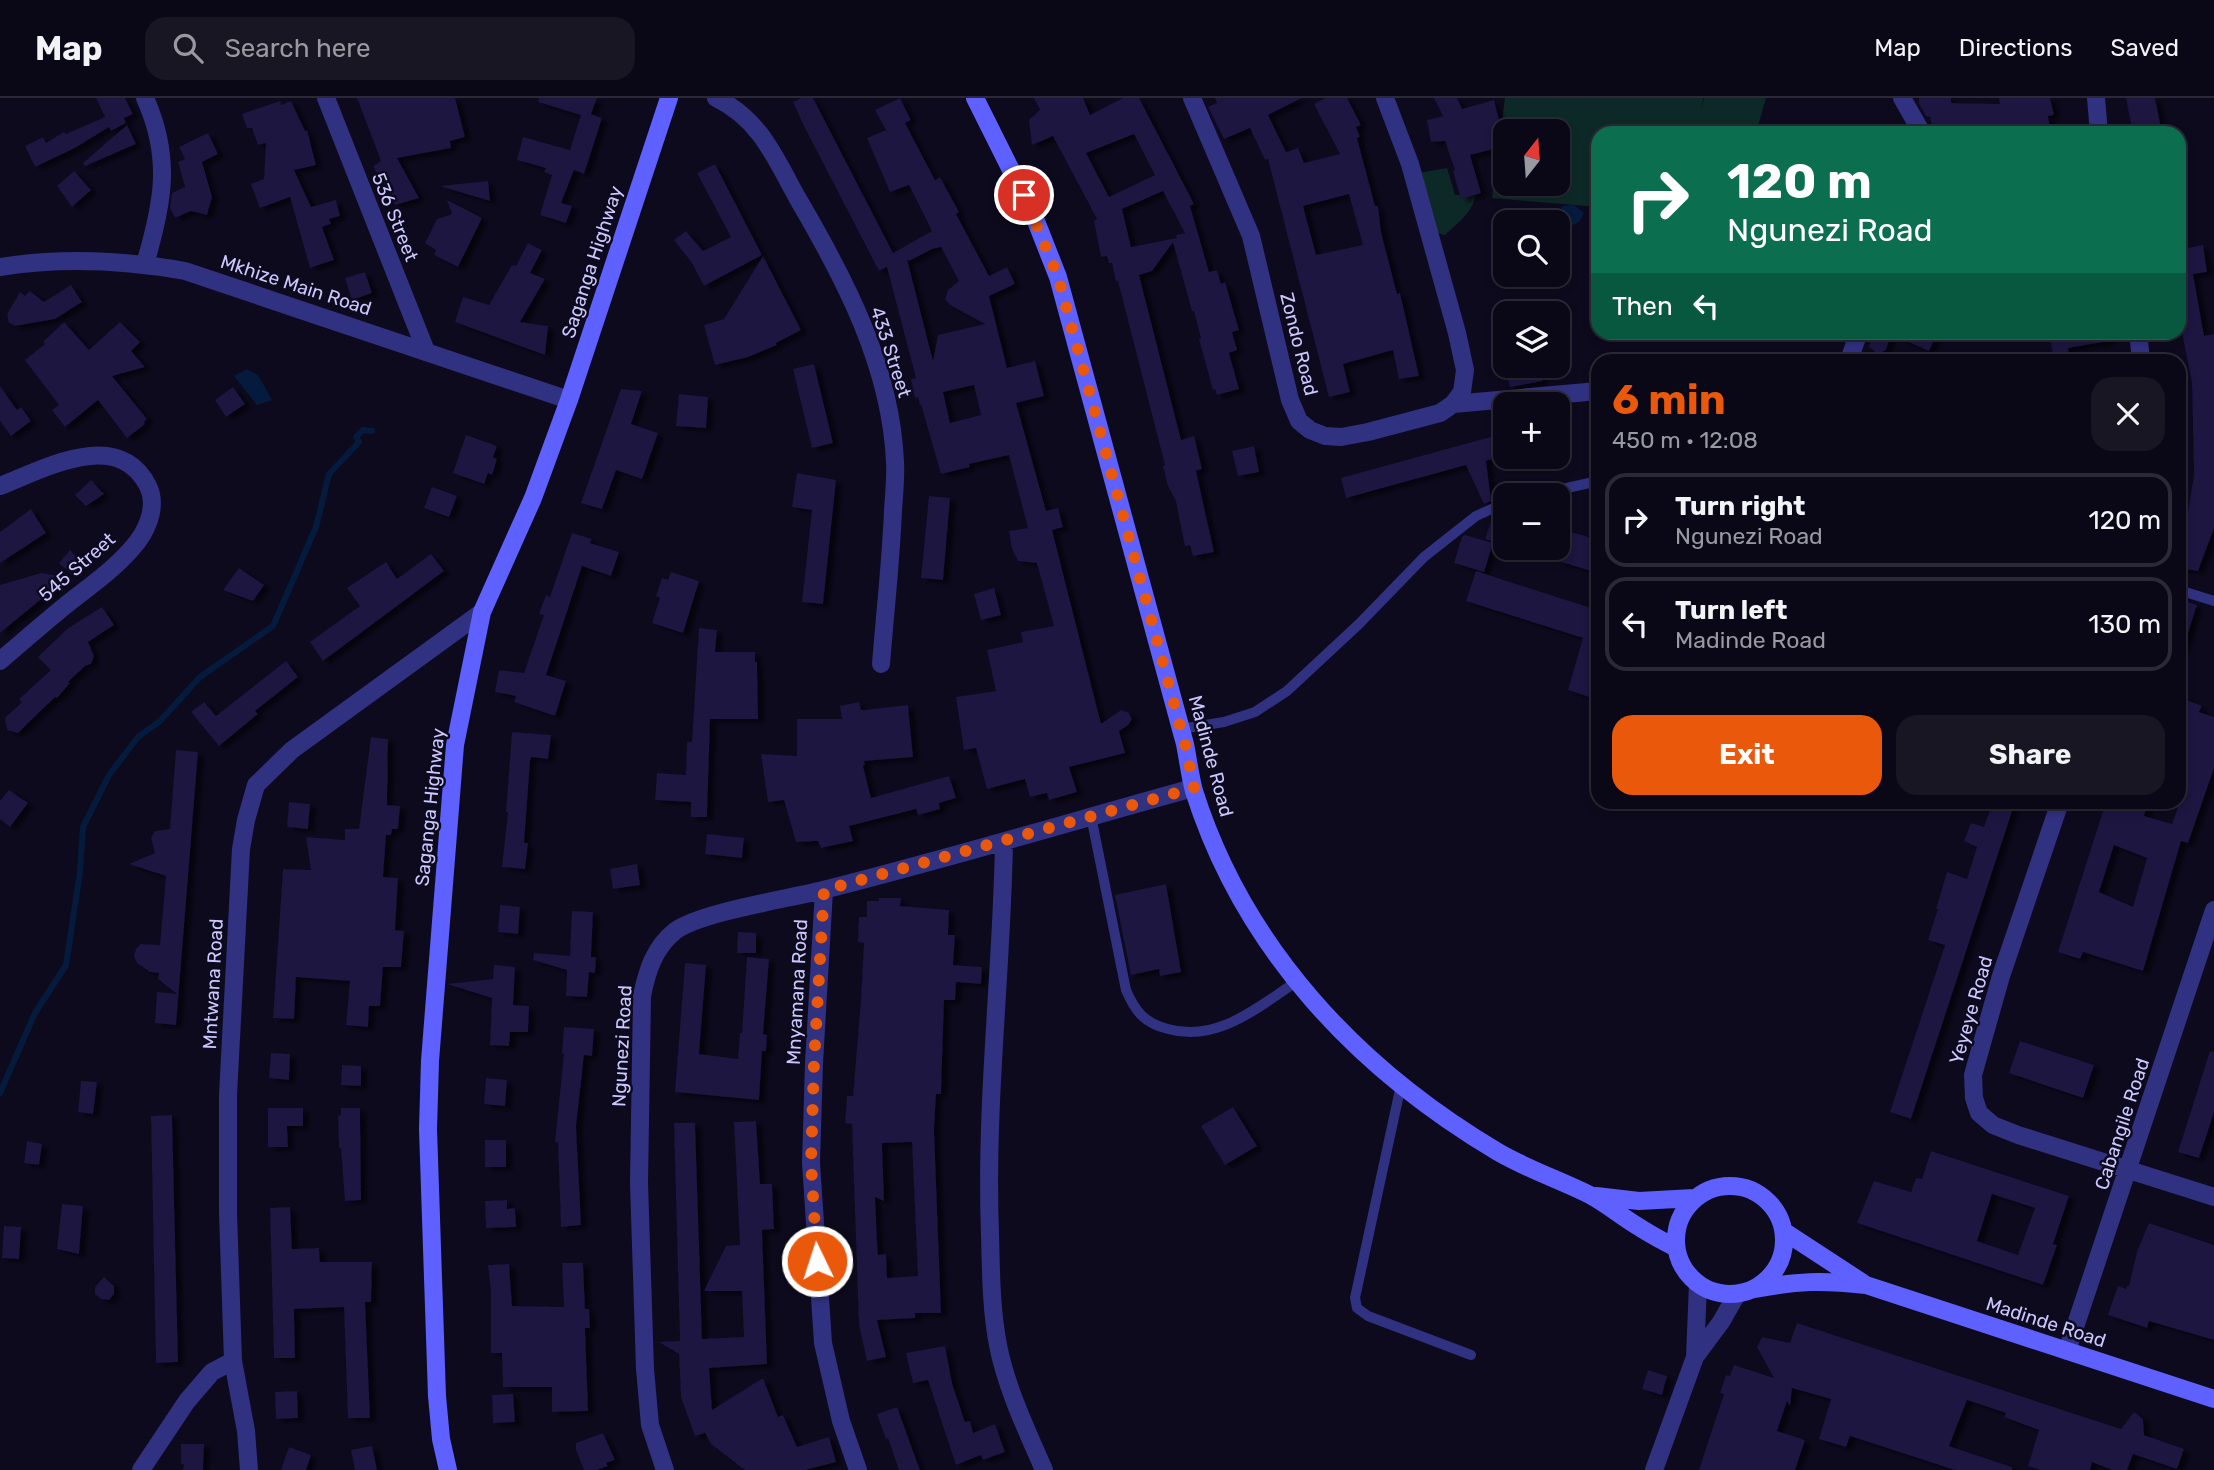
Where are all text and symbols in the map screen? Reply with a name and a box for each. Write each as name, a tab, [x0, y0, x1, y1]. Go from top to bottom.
search box	[145, 17, 635, 80]
text: Map	[35, 29, 103, 68]
icon: search	[169, 29, 207, 67]
text: Search here	[225, 33, 370, 64]
text: Map	[1874, 34, 1921, 62]
text: Directions	[1959, 34, 2072, 62]
text: Saved	[2110, 34, 2179, 62]
north arrow	[1493, 119, 1570, 196]
map controls	[1493, 119, 1570, 560]
text: 120 m	[1727, 152, 1872, 210]
icon: right	[1612, 154, 1703, 245]
pin	[994, 165, 1054, 225]
street label: 536 Street	[367, 169, 423, 265]
icon: arrive	[1005, 176, 1043, 214]
street label: Saganga Highway	[557, 183, 627, 341]
button: search	[1493, 210, 1570, 287]
text: Ngunezi Road	[1727, 211, 1933, 249]
street label: Mkhize Main Road	[218, 250, 374, 320]
icon: left	[1687, 287, 1725, 325]
street label: Zondo Road	[1275, 290, 1323, 398]
text: Then	[1612, 291, 1673, 322]
button: layers	[1493, 301, 1570, 378]
street label: 433 Street	[866, 304, 917, 401]
text: 6 min	[1612, 375, 1726, 425]
button: close	[2091, 377, 2165, 451]
button: +	[1493, 392, 1570, 469]
text: 450 m · 12:08	[1612, 426, 1758, 454]
button: −	[1493, 483, 1570, 560]
text: Turn right	[1675, 491, 1805, 522]
icon: right	[1616, 501, 1654, 539]
text: 120 m	[2089, 505, 2161, 536]
text: Ngunezi Road	[1675, 522, 1823, 550]
street label: 545 Street	[34, 527, 120, 607]
text: Turn left	[1675, 595, 1787, 626]
icon: left	[1616, 605, 1654, 643]
text: 130 m	[2088, 609, 2161, 640]
text: Madinde Road	[1675, 626, 1826, 654]
street label: Madinde Road	[1184, 693, 1238, 819]
button: Exit	[1612, 715, 1882, 795]
button: Share	[1896, 715, 2165, 795]
street label: Saganga Highway	[410, 727, 450, 887]
street label: Mntwana Road	[198, 918, 228, 1050]
street label: Mnyamana Road	[782, 919, 812, 1065]
street label: Yeyeye Road	[1945, 953, 1997, 1067]
street label: Ngunezi Road	[607, 984, 637, 1108]
street label: Cabangile Road	[2090, 1055, 2154, 1193]
position arrow	[780, 1224, 854, 1298]
street label: Madinde Road	[1983, 1292, 2109, 1352]

